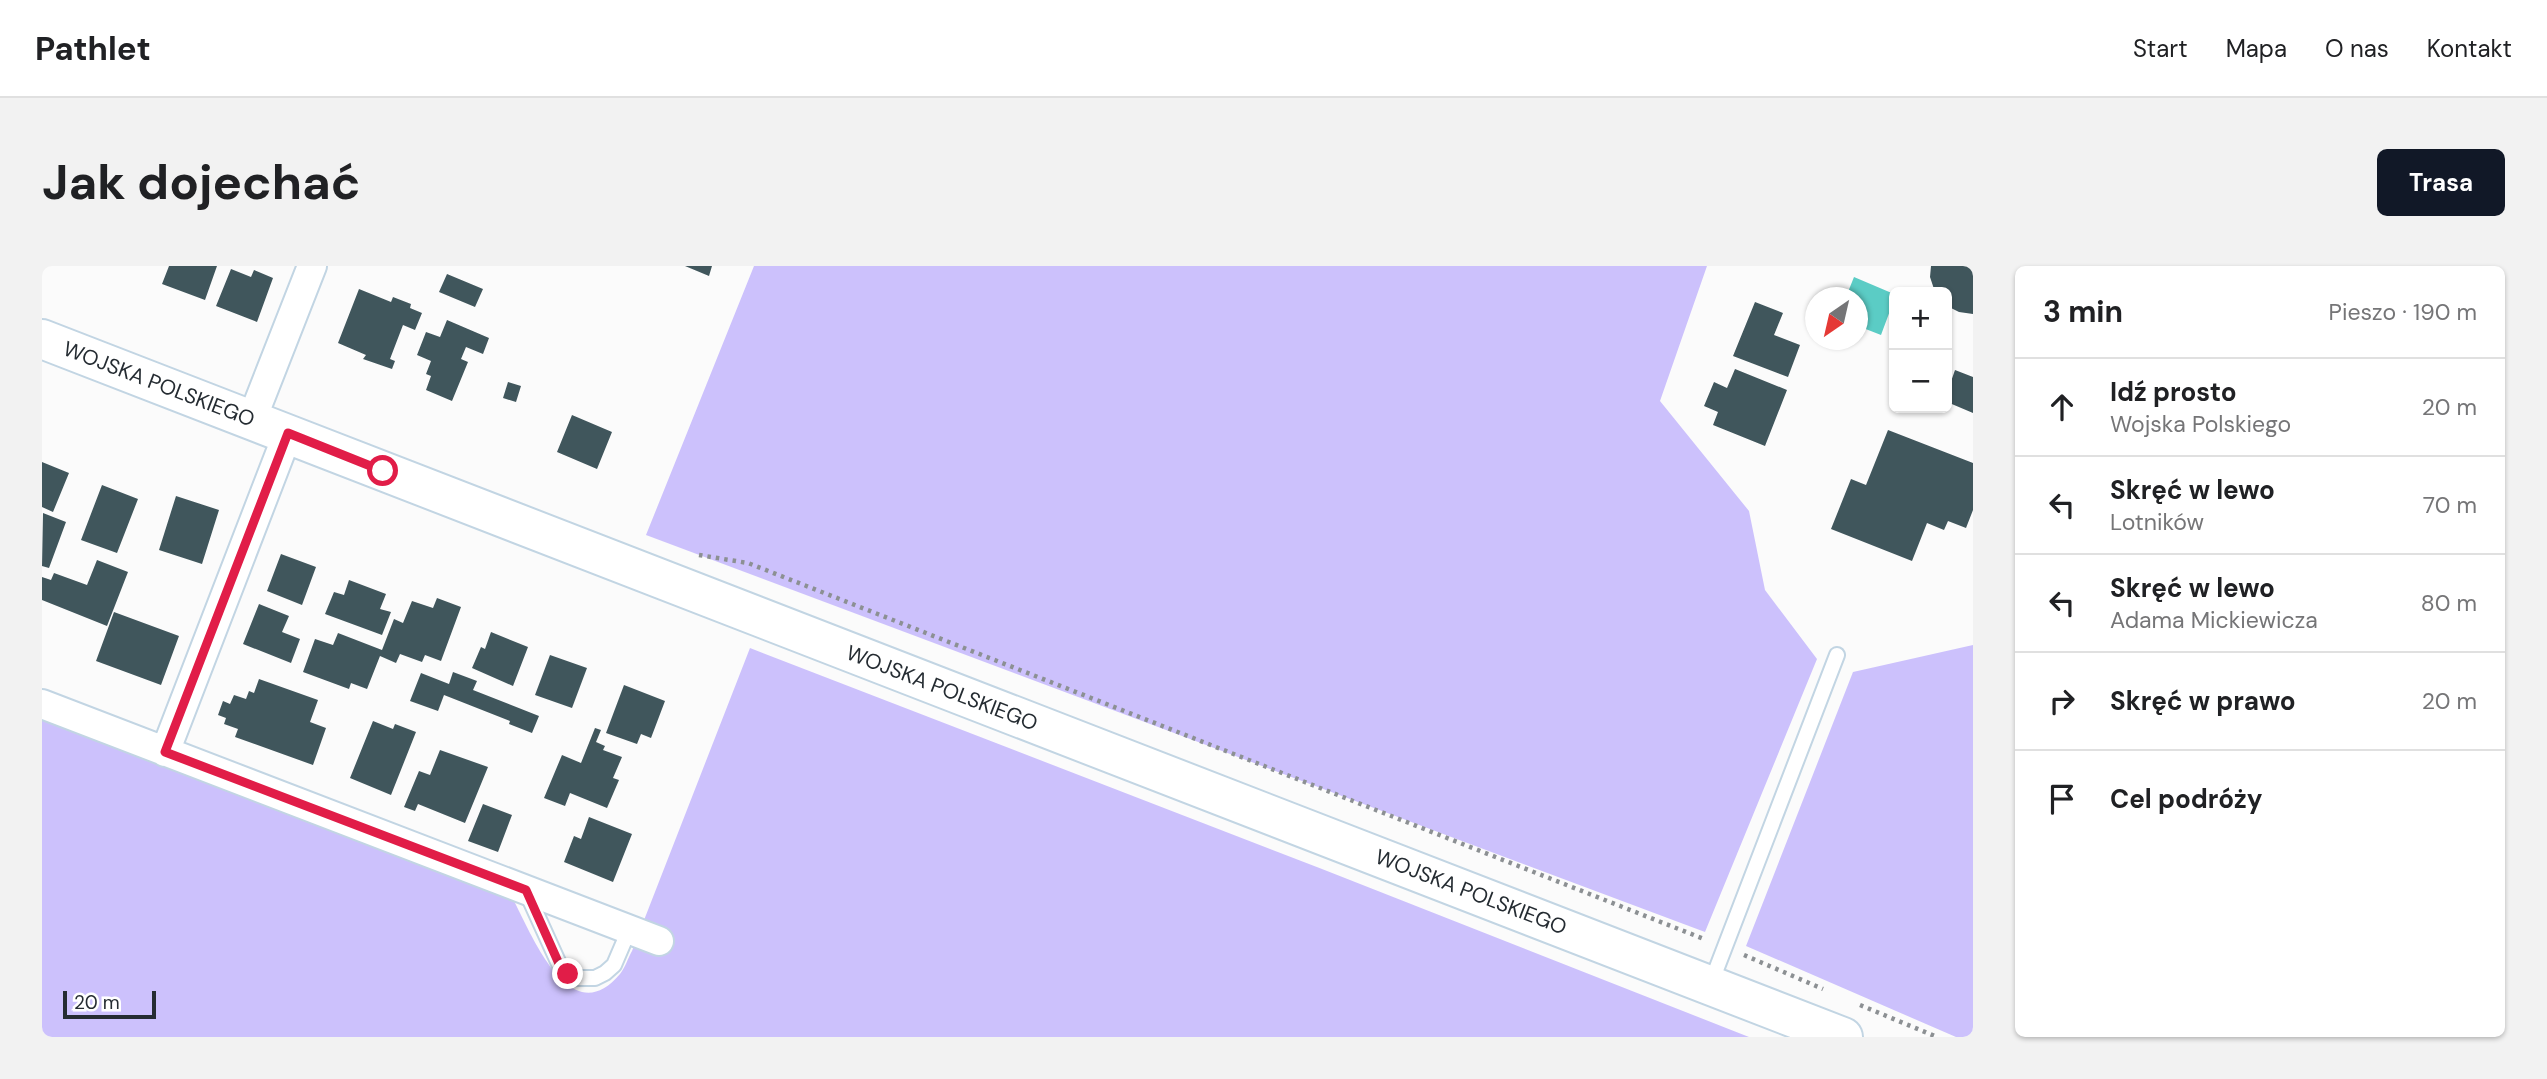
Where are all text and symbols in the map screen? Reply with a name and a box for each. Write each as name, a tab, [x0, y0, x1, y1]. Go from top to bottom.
text: Pathlet	[35, 27, 151, 70]
text: Start	[2133, 33, 2188, 64]
text: Mapa	[2226, 33, 2287, 64]
text: O nas	[2325, 33, 2389, 64]
text: Kontakt	[2427, 33, 2512, 64]
button: Trasa	[2377, 149, 2505, 216]
text: Jak dojechać	[42, 150, 360, 214]
north arrow	[1805, 287, 1868, 350]
map controls	[1889, 287, 1952, 413]
button: +	[1889, 287, 1952, 350]
text: 3 min	[2043, 292, 2123, 331]
text: Pieszo · 190 m	[2329, 297, 2477, 327]
street label: WOJSKA POLSKIEGO	[59, 335, 259, 433]
button: −	[1889, 350, 1952, 413]
text: Idź prosto	[2110, 375, 2237, 409]
icon: ahead	[2043, 388, 2081, 426]
text: 20 m	[2422, 392, 2477, 422]
text: Wojska Polskiego	[2110, 409, 2291, 439]
route start	[367, 455, 398, 486]
text: Skręć w lewo	[2110, 473, 2275, 507]
icon: left	[2043, 486, 2081, 524]
text: 70 m	[2423, 490, 2477, 520]
text: Lotników	[2110, 507, 2204, 537]
text: Skręć w lewo	[2110, 571, 2275, 605]
icon: left	[2043, 584, 2081, 622]
text: 80 m	[2421, 588, 2477, 618]
text: Adama Mickiewicza	[2110, 605, 2318, 635]
street label: WOJSKA POLSKIEGO	[842, 639, 1042, 737]
icon: right	[2043, 682, 2081, 720]
text: Skręć w prawo	[2110, 684, 2296, 718]
text: 20 m	[2422, 686, 2477, 716]
icon: arrive	[2043, 780, 2081, 818]
text: Cel podróży	[2110, 782, 2263, 816]
street label: WOJSKA POLSKIEGO	[1371, 843, 1571, 941]
route end	[552, 958, 583, 989]
scale bar	[63, 988, 156, 1020]
text: 20 m	[74, 990, 120, 1015]

